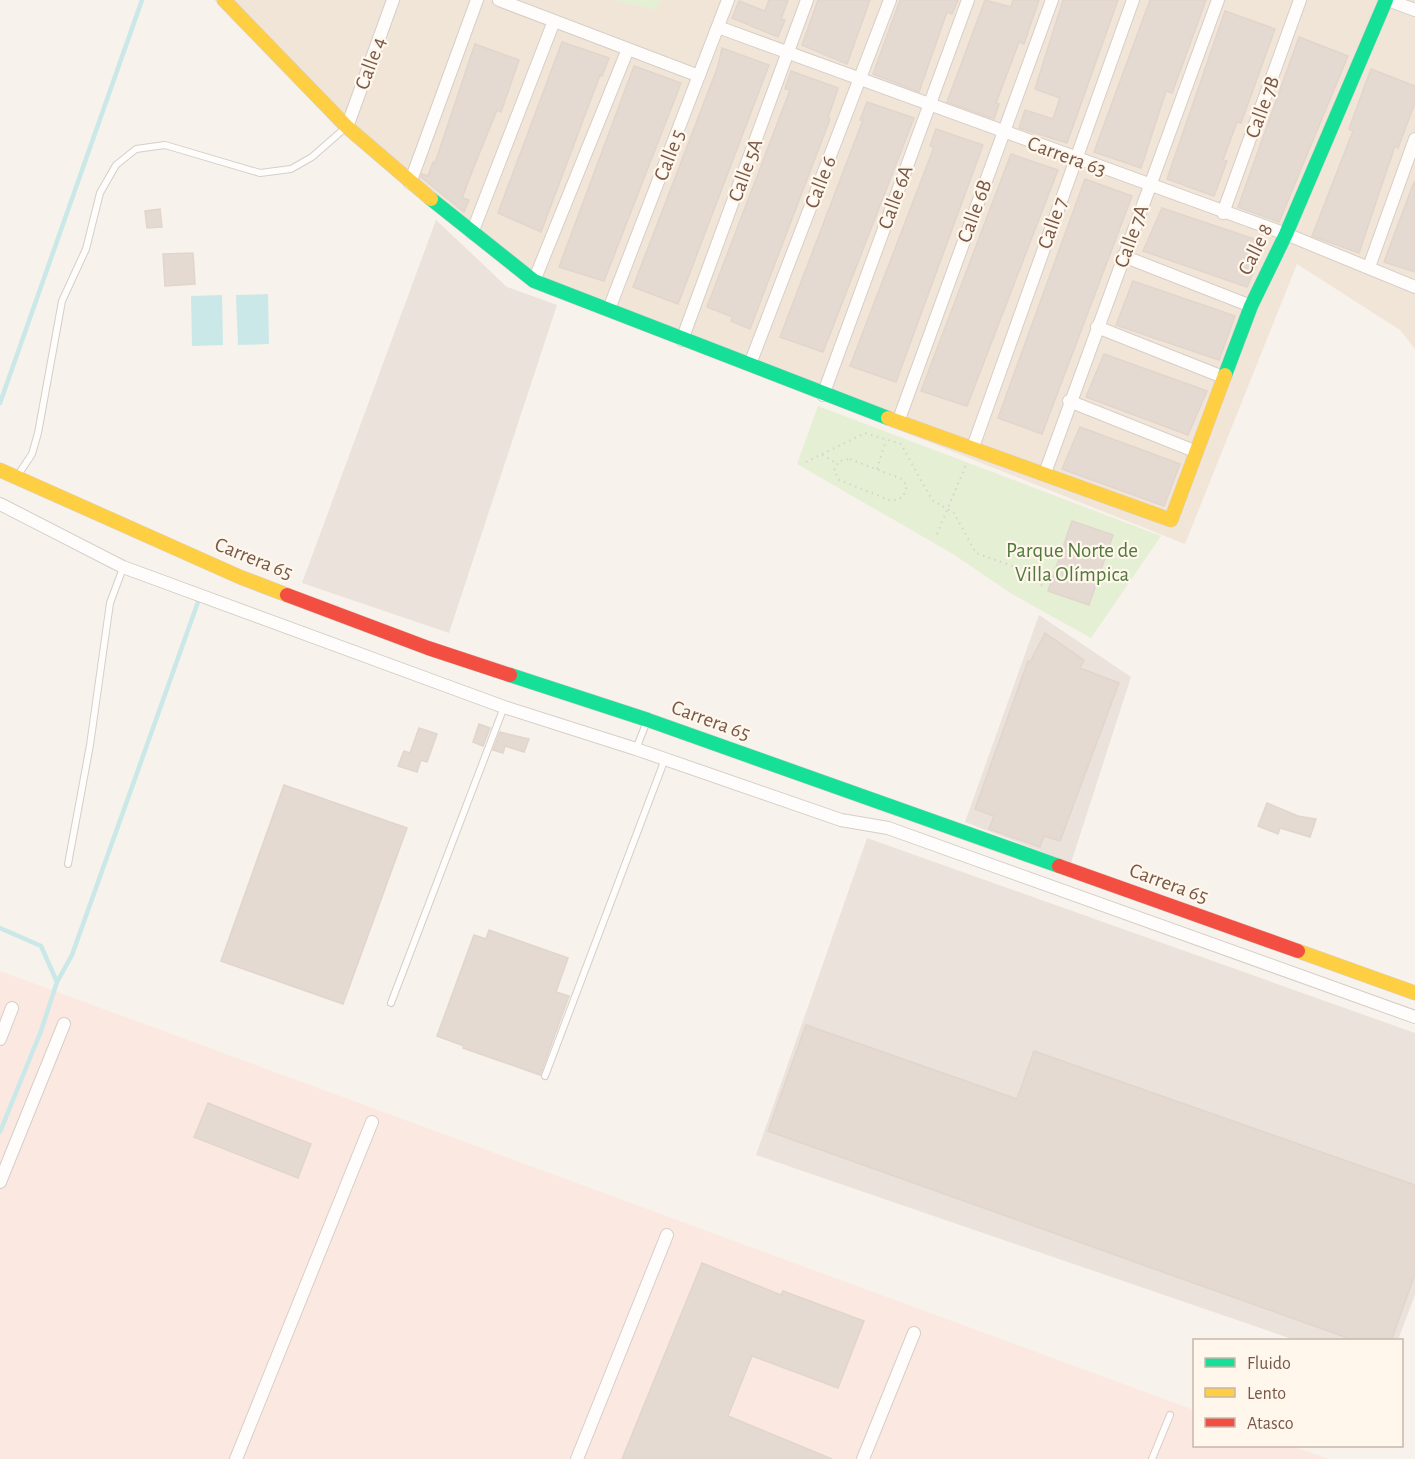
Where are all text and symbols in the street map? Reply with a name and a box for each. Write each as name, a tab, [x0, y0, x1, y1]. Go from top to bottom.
street label: Calle 4	[351, 34, 390, 92]
street label: Calle 7B	[1242, 73, 1283, 141]
street label: Calle 5	[650, 127, 689, 184]
street label: Carrera 63	[1025, 133, 1109, 180]
street label: Calle 5A	[724, 136, 766, 204]
street label: Calle 6	[801, 153, 840, 211]
street label: Calle 6A	[874, 162, 917, 232]
street label: Calle 6B	[953, 177, 996, 245]
street label: Calle 7	[1034, 195, 1071, 252]
street label: Calle 7A	[1110, 202, 1152, 270]
street label: Calle 8	[1234, 220, 1277, 278]
street label: Carrera 65	[212, 533, 296, 584]
park label: Parque Norte de Villa Olímpica	[1006, 540, 1138, 585]
street label: Carrera 65	[669, 697, 753, 744]
street label: Carrera 65	[1127, 860, 1211, 907]
legend	[1193, 1339, 1403, 1447]
text: Fluido	[1247, 1355, 1291, 1373]
text: Lento	[1247, 1385, 1286, 1403]
text: Atasco	[1247, 1415, 1294, 1433]

